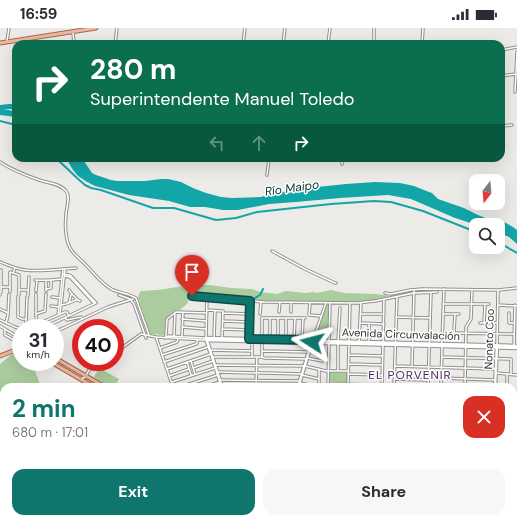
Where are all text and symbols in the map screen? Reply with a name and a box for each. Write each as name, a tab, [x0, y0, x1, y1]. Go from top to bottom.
text: 16:59	[20, 4, 57, 24]
text: 280 m	[90, 51, 176, 88]
icon: right	[24, 56, 76, 108]
text: Superintendente Manuel Toledo	[90, 87, 355, 111]
icon: left	[206, 132, 228, 154]
icon: ahead	[248, 132, 270, 154]
icon: right	[290, 132, 312, 154]
north arrow	[469, 174, 505, 210]
map controls	[469, 174, 505, 254]
water label: Río Maipo	[264, 176, 320, 200]
button: search	[469, 218, 505, 254]
pin	[175, 255, 209, 296]
icon: arrive	[181, 261, 203, 283]
street label: Nonato Coo	[481, 308, 497, 370]
speed limit sign: 40	[72, 319, 124, 371]
position arrow	[291, 321, 333, 363]
street label: Avenida Circunvalación	[342, 325, 460, 343]
text: 31	[28, 327, 48, 353]
text: km/h	[26, 348, 50, 361]
district label: EL PORVENIR	[368, 367, 452, 383]
text: 2 min	[12, 393, 75, 424]
button: close	[463, 396, 505, 438]
text: 680 m · 17:01	[12, 424, 88, 441]
button: Exit	[12, 469, 255, 515]
button: Share	[263, 469, 505, 515]

